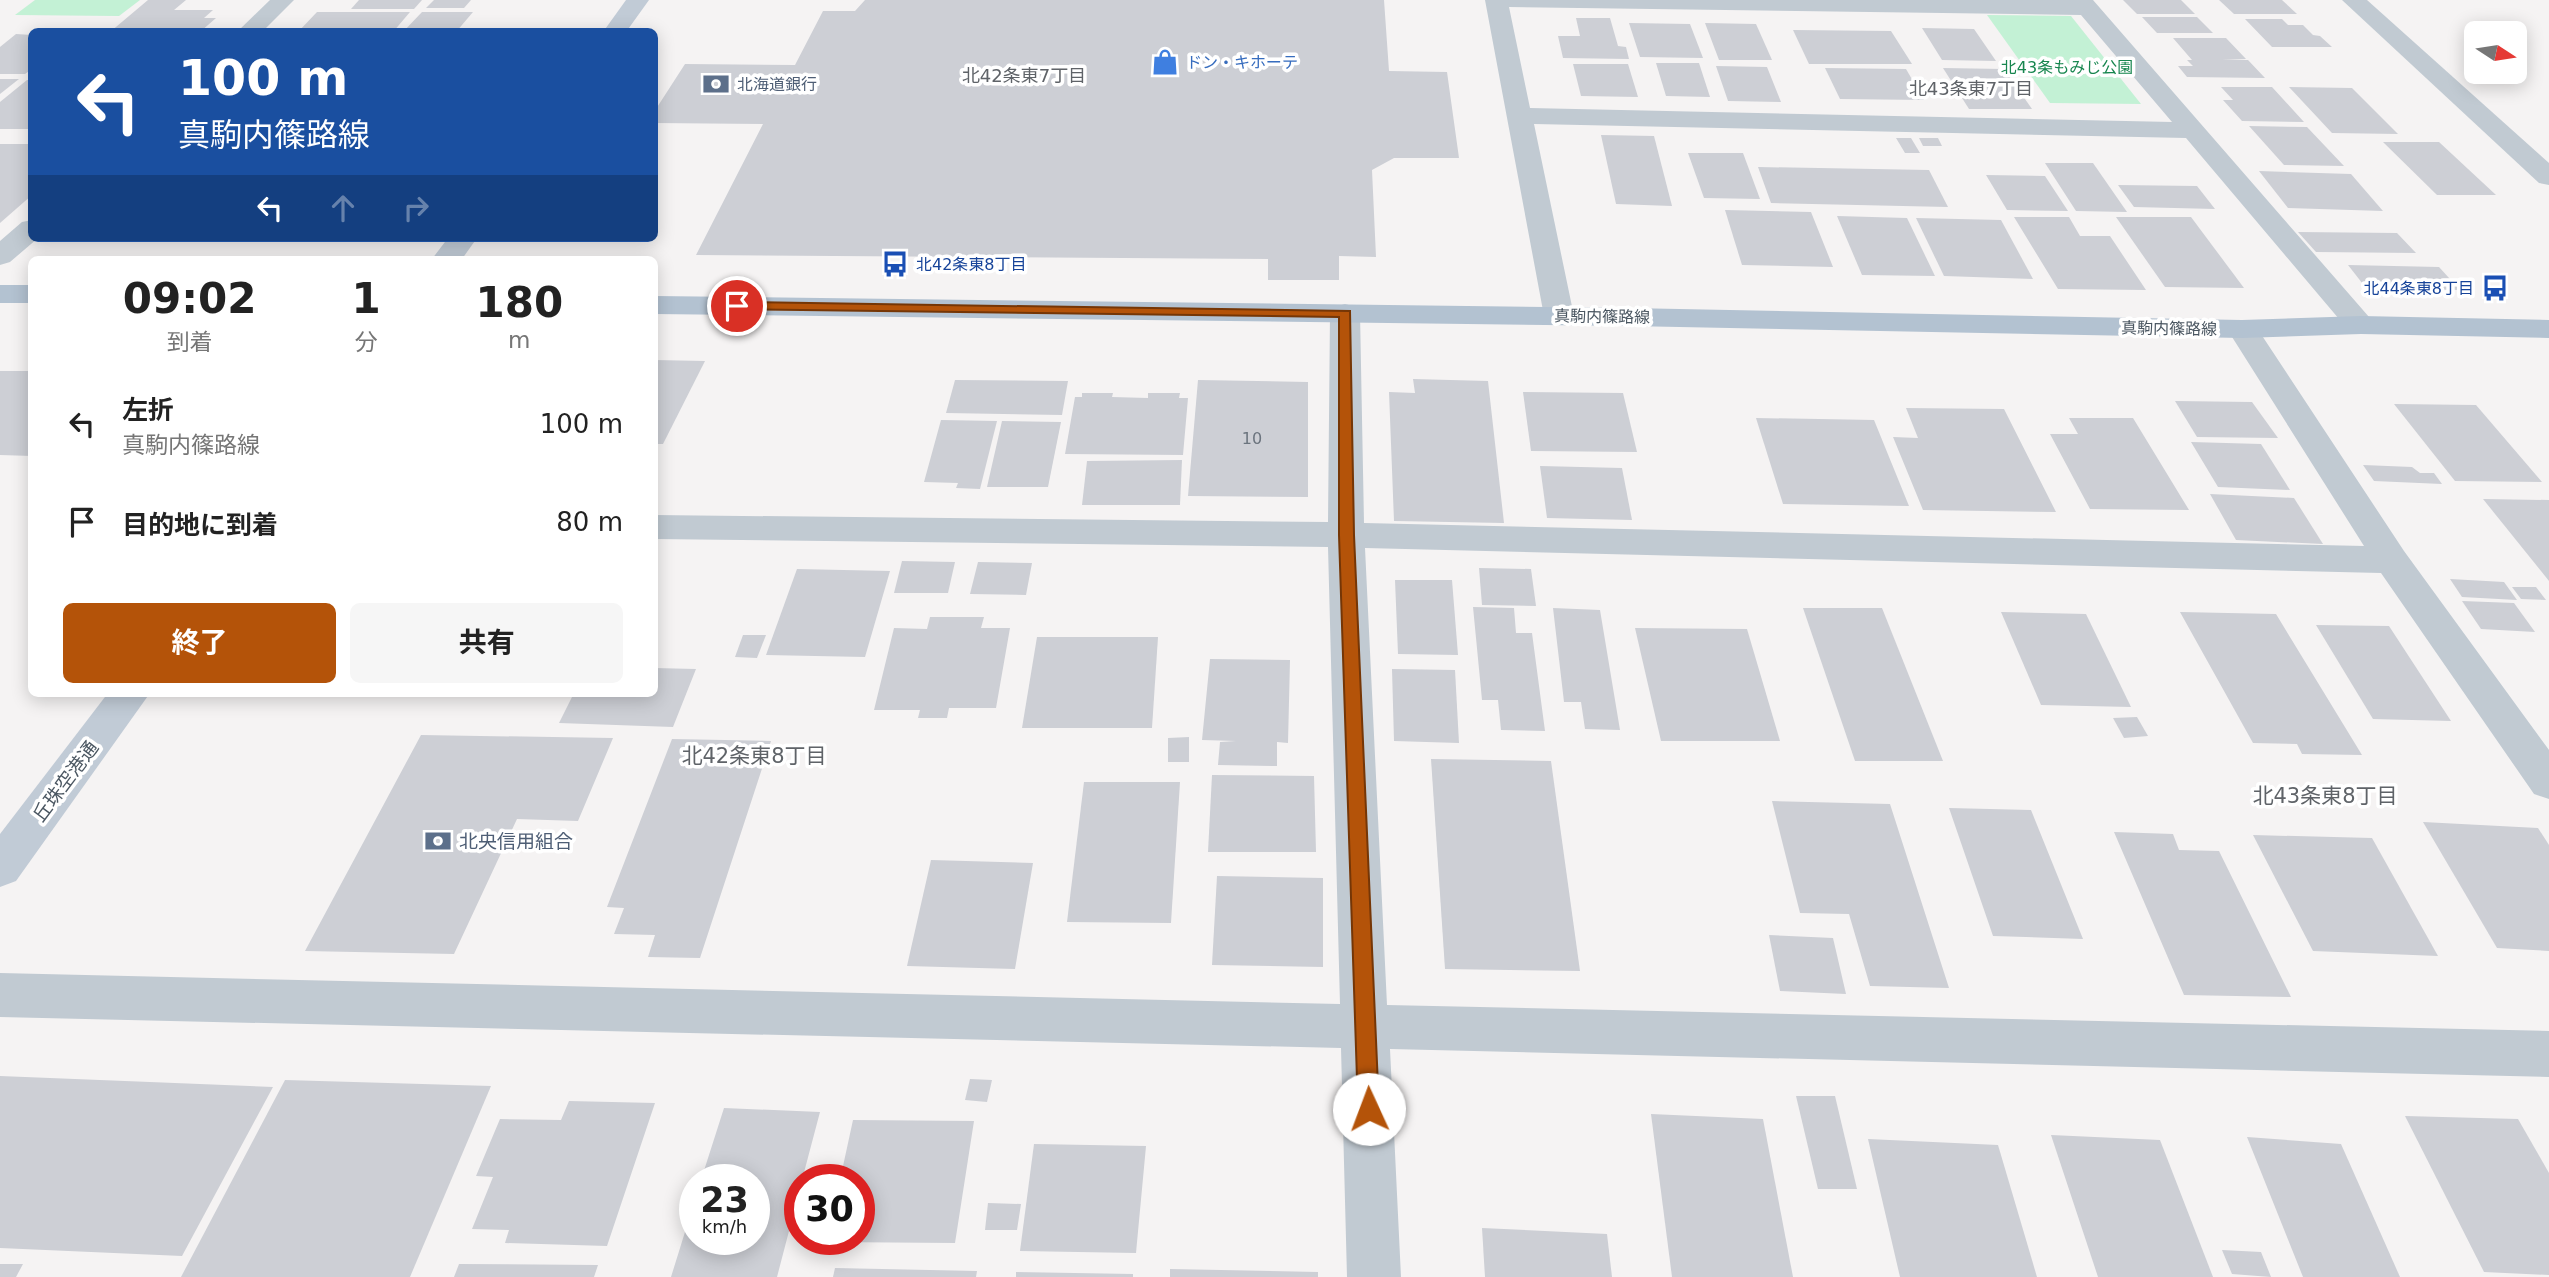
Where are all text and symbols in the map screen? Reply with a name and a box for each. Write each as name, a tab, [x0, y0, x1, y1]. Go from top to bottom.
north arrow	[2464, 21, 2527, 84]
map controls	[2464, 21, 2527, 84]
shop icon: ドン・キホーテ	[1150, 47, 1180, 77]
text: 100 m	[178, 50, 348, 107]
place label: ドン・キホーテ	[1186, 53, 1298, 72]
icon: left	[63, 56, 154, 147]
park label: 北43条もみじ公園	[2001, 58, 2133, 77]
district label: 北42条東7丁目	[962, 65, 1086, 86]
bank icon: 北海道銀行	[701, 69, 731, 99]
place label: 北海道銀行	[737, 75, 817, 94]
district label: 北43条東7丁目	[1909, 78, 2033, 99]
text: 真駒内篠路線	[178, 116, 370, 154]
icon: left	[251, 189, 289, 227]
icon: ahead	[324, 189, 362, 227]
icon: right	[397, 189, 435, 227]
bus stop icon: 北42条東8丁目	[880, 249, 910, 279]
place label: 北42条東8丁目	[916, 255, 1027, 274]
bus stop icon: 北44条東8丁目	[2480, 273, 2510, 303]
text: 09:02	[123, 274, 257, 323]
text: 1	[351, 274, 381, 323]
pin	[707, 276, 767, 336]
text: 180	[475, 278, 563, 327]
place label: 北44条東8丁目	[2363, 279, 2474, 298]
icon: arrive	[718, 287, 756, 325]
street label: 真駒内篠路線	[1554, 306, 1650, 327]
street label: 真駒内篠路線	[2121, 318, 2217, 339]
text: m	[508, 327, 531, 353]
text: 到着	[167, 329, 213, 355]
text: 分	[355, 329, 378, 355]
text: 左折	[122, 395, 174, 425]
icon: left	[63, 405, 101, 443]
text: 100 m	[540, 409, 623, 439]
house number: 10	[1242, 429, 1262, 448]
text: 真駒内篠路線	[122, 432, 260, 458]
icon: arrive	[63, 503, 101, 541]
text: 80 m	[556, 507, 623, 537]
text: 目的地に到着	[122, 510, 278, 540]
button: 終了	[63, 603, 336, 683]
button: 共有	[350, 603, 623, 683]
street label: 丘珠空港通	[28, 736, 102, 826]
district label: 北42条東8丁目	[681, 744, 827, 768]
district label: 北43条東8丁目	[2252, 784, 2398, 808]
bank icon: 北央信用組合	[423, 826, 453, 856]
place label: 北央信用組合	[459, 830, 573, 852]
position arrow	[1332, 1072, 1406, 1146]
speed limit sign: 30	[784, 1164, 875, 1255]
text: 23	[700, 1180, 749, 1220]
text: km/h	[702, 1216, 747, 1237]

